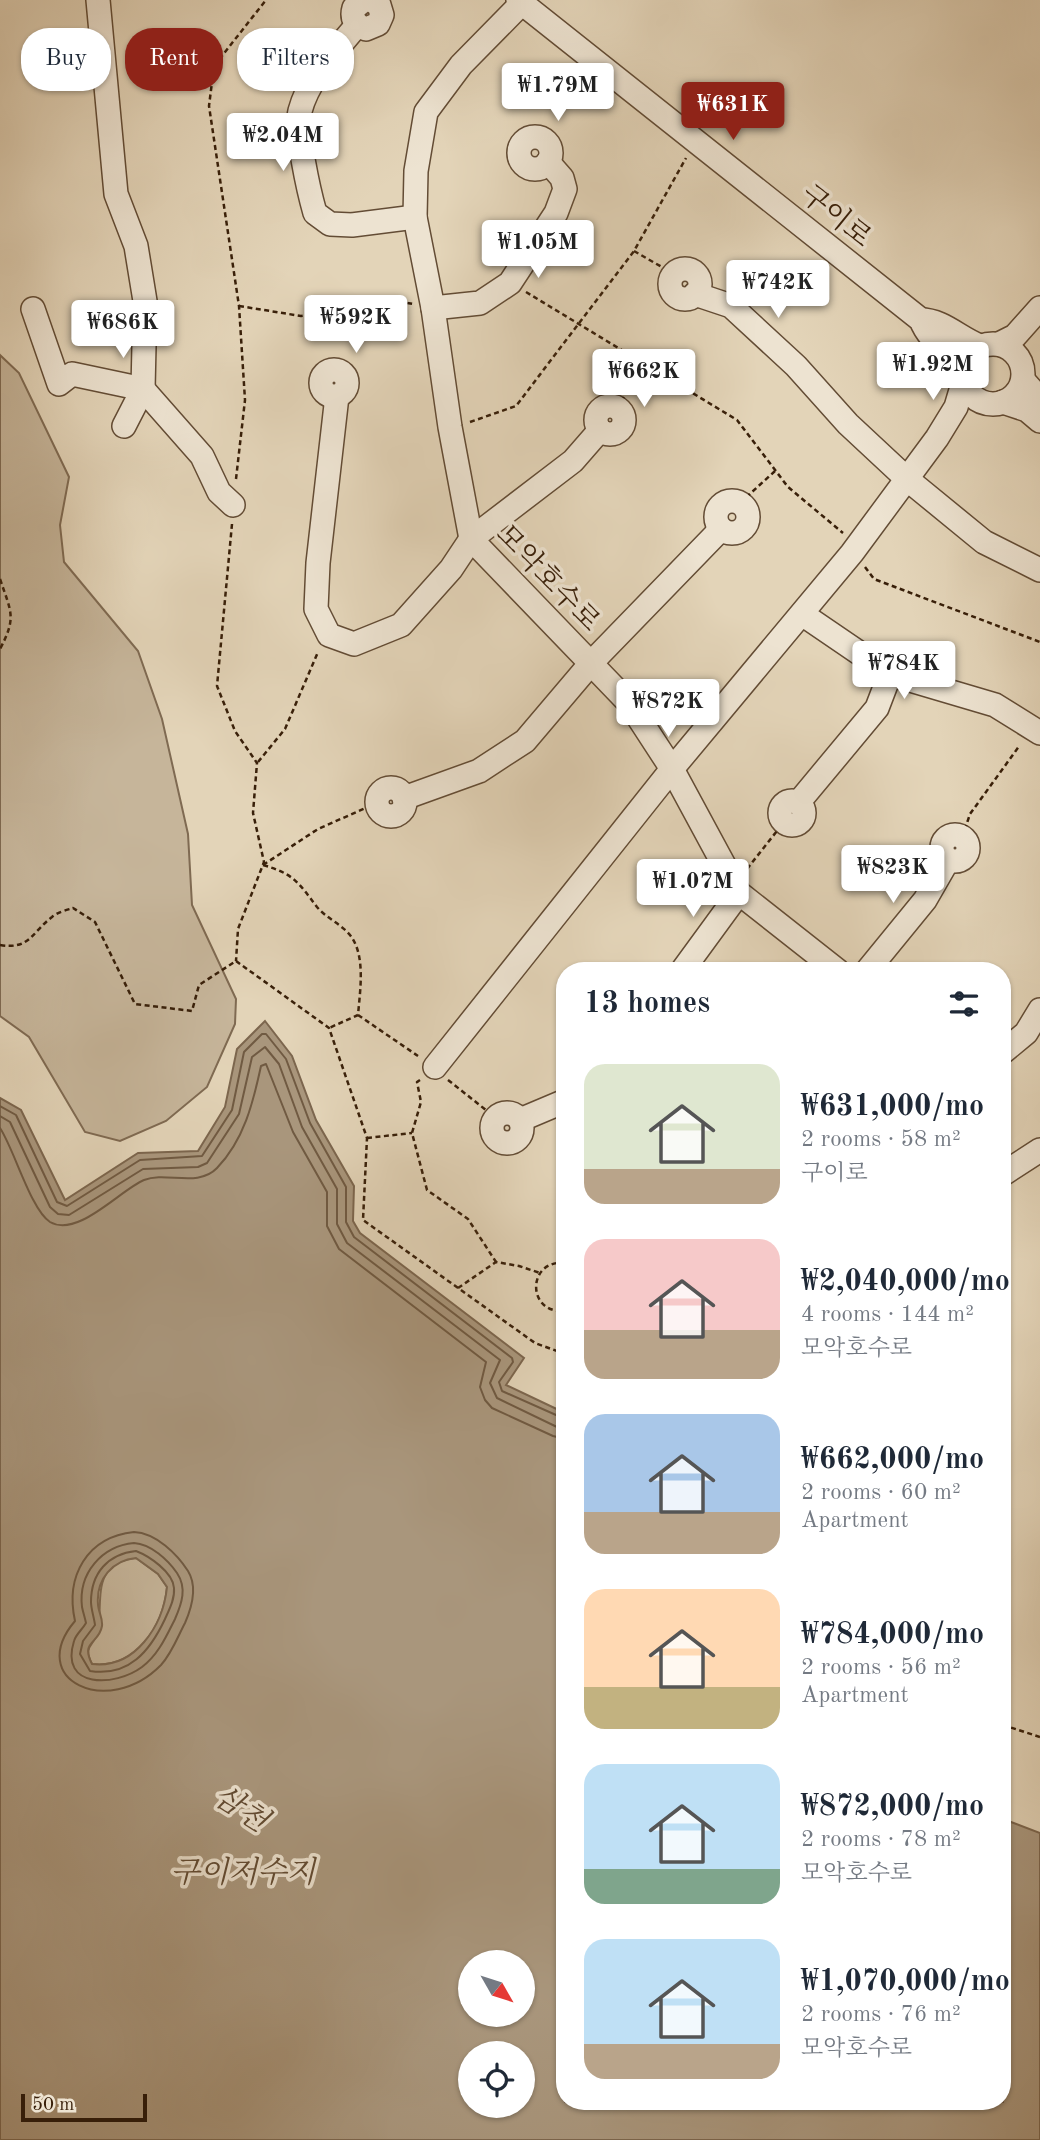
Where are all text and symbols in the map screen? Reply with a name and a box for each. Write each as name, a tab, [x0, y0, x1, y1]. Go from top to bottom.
chip: Buy	[21, 28, 111, 91]
chip: Rent	[125, 28, 223, 91]
chip: Filters	[237, 28, 354, 91]
pin: ₩1.79M	[501, 64, 615, 123]
text: ₩1.79M	[518, 74, 598, 97]
pin: ₩631K	[684, 82, 782, 142]
text: ₩631K	[697, 93, 769, 116]
pin: ₩2.04M	[226, 114, 340, 173]
text: ₩2.04M	[243, 124, 323, 147]
street label: 구이로	[795, 179, 877, 254]
pin: ₩1.05M	[481, 220, 595, 280]
text: ₩1.05M	[498, 231, 578, 254]
pin: ₩742K	[729, 260, 827, 320]
text: ₩742K	[742, 271, 814, 294]
pin: ₩592K	[307, 296, 405, 355]
pin: ₩686K	[74, 300, 172, 360]
text: ₩592K	[320, 306, 392, 329]
text: ₩686K	[87, 311, 159, 334]
pin: ₩1.92M	[876, 342, 990, 402]
pin: ₩662K	[595, 350, 693, 409]
text: ₩1.92M	[893, 353, 973, 376]
text: ₩662K	[608, 360, 680, 383]
street label: 모악호수로	[490, 519, 606, 637]
pin: ₩784K	[855, 642, 953, 701]
text: ₩784K	[868, 652, 940, 675]
pin: ₩872K	[619, 680, 717, 739]
text: ₩872K	[632, 690, 704, 713]
pin: ₩823K	[844, 846, 942, 905]
text: ₩823K	[857, 856, 929, 879]
pin: ₩1.07M	[636, 860, 750, 919]
text: ₩1.07M	[653, 870, 733, 893]
icon: filters	[945, 985, 983, 1023]
text: 13 homes	[584, 989, 710, 1019]
icon: home	[640, 1092, 724, 1176]
text: ₩631,000/mo	[801, 1092, 984, 1122]
text: 2 rooms · 58 m²	[801, 1128, 961, 1151]
text: 구이로	[801, 1162, 868, 1185]
icon: home	[640, 1267, 724, 1351]
text: ₩2,040,000/mo	[801, 1267, 1010, 1297]
text: 4 rooms · 144 m²	[801, 1303, 974, 1326]
text: 모악호수로	[801, 1337, 912, 1360]
icon: home	[640, 1442, 724, 1526]
text: ₩662,000/mo	[801, 1445, 984, 1475]
text: 2 rooms · 60 m²	[801, 1481, 961, 1504]
text: Apartment	[801, 1509, 909, 1532]
icon: home	[640, 1617, 724, 1701]
text: ₩784,000/mo	[801, 1620, 984, 1650]
text: 2 rooms · 56 m²	[801, 1656, 961, 1679]
text: Apartment	[801, 1684, 909, 1707]
water label: 삼천	[207, 1779, 276, 1839]
icon: home	[640, 1792, 724, 1876]
text: ₩872,000/mo	[801, 1792, 984, 1822]
text: 2 rooms · 78 m²	[801, 1828, 961, 1851]
water label: 구이저수지	[171, 1856, 317, 1889]
text: 모악호수로	[801, 1862, 912, 1885]
north arrow	[458, 1950, 536, 2026]
map controls	[458, 1950, 535, 2118]
icon: home	[640, 1967, 724, 2051]
text: ₩1,070,000/mo	[801, 1967, 1010, 1997]
text: 2 rooms · 76 m²	[801, 2003, 961, 2026]
text: 모악호수로	[801, 2037, 912, 2060]
button: locate	[458, 2041, 535, 2118]
scale bar	[21, 2091, 147, 2123]
text: 50 m	[32, 2096, 74, 2115]

